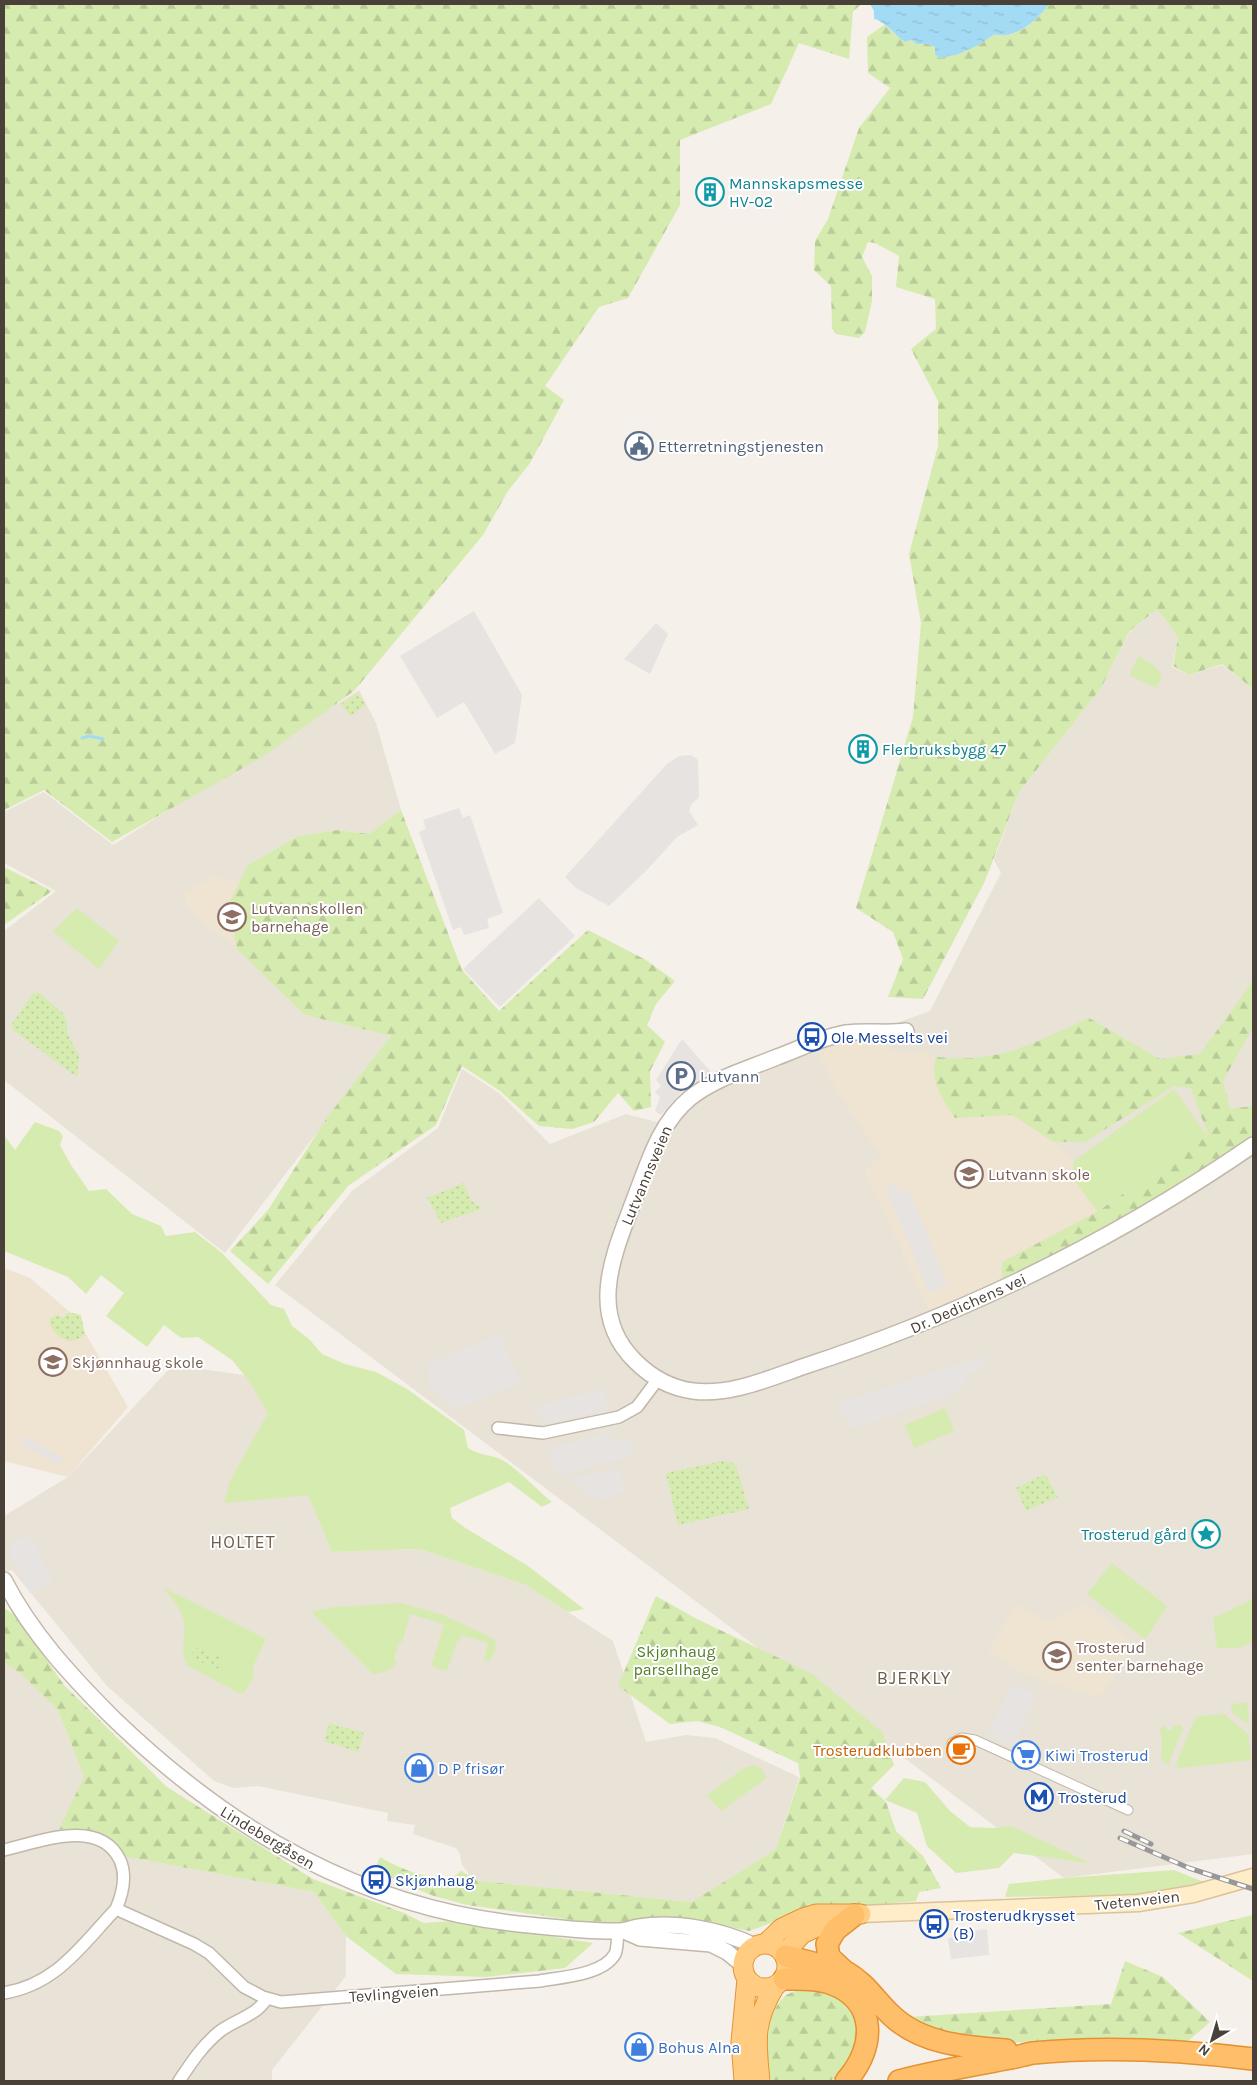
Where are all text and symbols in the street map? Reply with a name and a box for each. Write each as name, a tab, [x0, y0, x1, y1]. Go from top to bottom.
place label: Mannskapsmesse HV-02	[729, 174, 863, 211]
building icon: Mannskapsmesse HV-02	[695, 177, 725, 207]
public building icon: Etterretningstjenesten	[624, 431, 654, 461]
place label: Etterretningstjenesten	[658, 437, 824, 456]
building icon: Flerbruksbygg 47	[848, 734, 878, 764]
place label: Flerbruksbygg 47	[882, 740, 1007, 759]
place label: Lutvannskollen barnehage	[251, 899, 363, 936]
school or university icon: Lutvannskollen barnehage	[217, 902, 247, 932]
bus stop icon: Ole Messelts vei	[797, 1022, 827, 1052]
place label: Ole Messelts vei	[831, 1028, 948, 1047]
parking icon: Lutvann	[666, 1061, 696, 1091]
place label: Lutvann	[700, 1067, 759, 1086]
street label: Lutvannsveien	[617, 1122, 676, 1228]
school or university icon: Lutvann skole	[954, 1159, 984, 1189]
place label: Lutvann skole	[988, 1165, 1090, 1184]
street label: Dr. Dedichens vei	[907, 1269, 1029, 1338]
school or university icon: Skjønnhaug skole	[38, 1347, 68, 1377]
place label: Skjønnhaug skole	[72, 1353, 203, 1372]
place icon: Trosterud gård	[1191, 1519, 1221, 1549]
place label: Trosterud gård	[1081, 1525, 1187, 1544]
district label: HOLTET	[210, 1531, 276, 1553]
place label: Trosterud senter barnehage	[1076, 1638, 1204, 1675]
school or university icon: Trosterud senter barnehage	[1042, 1641, 1072, 1671]
park label: Skjønhaug parsellhage	[633, 1642, 719, 1679]
district label: BJERKLY	[877, 1667, 951, 1689]
cafe icon: Trosterudklubben	[946, 1735, 976, 1765]
supermarket icon: Kiwi Trosterud	[1011, 1740, 1041, 1770]
place label: Trosterudklubben	[813, 1741, 942, 1760]
place label: Kiwi Trosterud	[1045, 1746, 1149, 1765]
shop icon: D P frisør	[404, 1753, 434, 1783]
place label: D P frisør	[438, 1759, 504, 1778]
metro station icon: Trosterud	[1024, 1782, 1054, 1812]
place label: Trosterud	[1058, 1788, 1127, 1807]
street label: Lindebergåsen	[217, 1802, 318, 1873]
bus stop icon: Skjønhaug	[361, 1865, 391, 1895]
place label: Skjønhaug	[395, 1871, 474, 1890]
street label: Tvetenveien	[1093, 1887, 1181, 1914]
place label: Trosterudkrysset (B)	[953, 1906, 1075, 1943]
bus stop icon: Trosterudkrysset (B)	[919, 1909, 949, 1939]
street label: Tevlingveien	[349, 1981, 440, 2006]
north arrow	[1187, 2015, 1237, 2065]
shop icon: Bohus Alna	[624, 2032, 654, 2062]
place label: Bohus Alna	[658, 2038, 740, 2057]
text: N	[1195, 2040, 1213, 2060]

